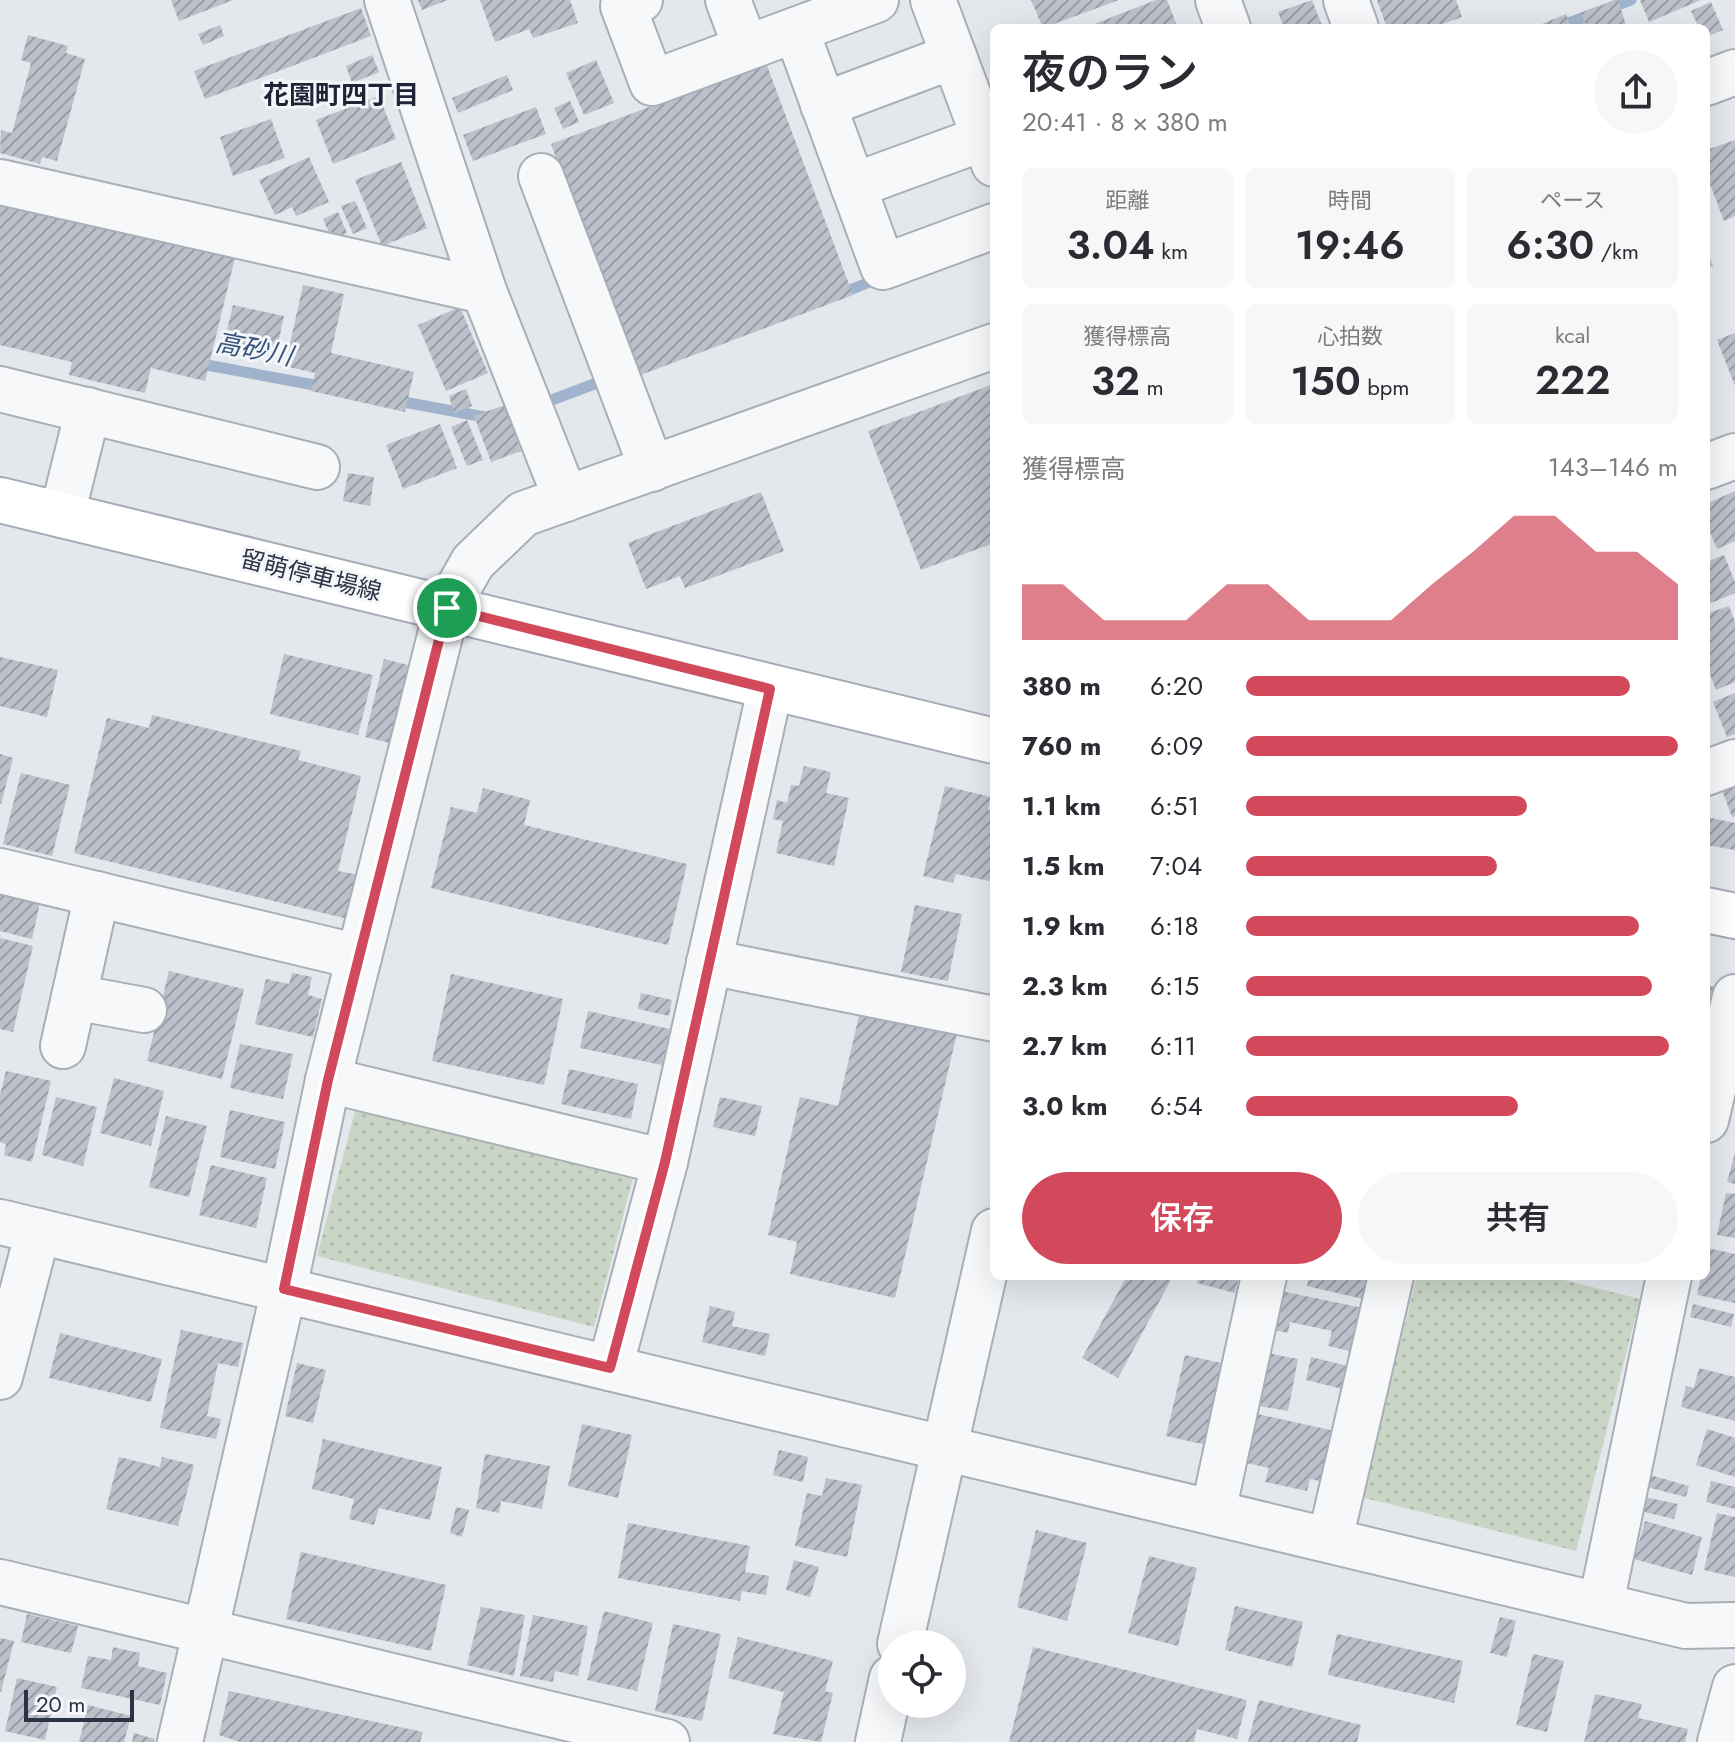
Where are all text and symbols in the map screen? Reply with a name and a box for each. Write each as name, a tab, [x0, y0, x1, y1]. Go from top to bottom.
text: 夜のラン	[1022, 41, 1198, 105]
button: share	[1594, 50, 1678, 134]
district label: 花園町四丁目	[263, 76, 419, 114]
text: 20:41 · 8 × 380 m	[1022, 103, 1228, 141]
text: 距離	[1105, 184, 1149, 216]
text: 時間	[1328, 184, 1372, 216]
text: ペース	[1540, 184, 1605, 216]
text: 3.04	[1067, 216, 1155, 274]
text: 19:46	[1295, 216, 1405, 274]
text: 6:30	[1506, 216, 1594, 274]
text: km	[1155, 235, 1188, 267]
text: /km	[1594, 235, 1639, 267]
text: kcal	[1555, 319, 1590, 351]
text: 獲得標高	[1083, 320, 1171, 352]
text: 心拍数	[1317, 320, 1383, 352]
water label: 高砂川	[212, 323, 299, 376]
text: 222	[1535, 351, 1610, 409]
text: 32	[1091, 352, 1140, 410]
text: 150	[1290, 352, 1361, 410]
text: m	[1140, 371, 1164, 403]
text: bpm	[1361, 371, 1410, 403]
text: 143–146 m	[1548, 448, 1678, 486]
text: 獲得標高	[1022, 450, 1126, 488]
street label: 留萌停車場線	[237, 541, 385, 609]
pin	[413, 574, 481, 642]
icon: arrive	[425, 586, 469, 630]
text: 380 m	[1022, 667, 1101, 705]
text: 6:20	[1150, 667, 1203, 705]
text: 760 m	[1022, 727, 1101, 765]
text: 6:09	[1150, 727, 1203, 765]
text: 1.1 km	[1022, 787, 1101, 825]
text: 6:51	[1150, 787, 1199, 825]
text: 1.5 km	[1022, 847, 1105, 885]
text: 7:04	[1150, 847, 1202, 885]
text: 1.9 km	[1022, 907, 1105, 945]
text: 6:18	[1150, 907, 1199, 945]
text: 2.3 km	[1022, 967, 1108, 1005]
text: 6:15	[1150, 967, 1199, 1005]
text: 2.7 km	[1022, 1027, 1107, 1065]
text: 6:11	[1150, 1027, 1196, 1065]
text: 3.0 km	[1022, 1087, 1107, 1125]
text: 6:54	[1150, 1087, 1203, 1125]
button: 保存	[1022, 1172, 1342, 1264]
button: 共有	[1358, 1172, 1678, 1264]
map controls	[878, 1630, 966, 1718]
button: locate	[878, 1630, 966, 1718]
scale bar	[24, 1686, 134, 1722]
text: 20 m	[36, 1688, 85, 1720]

